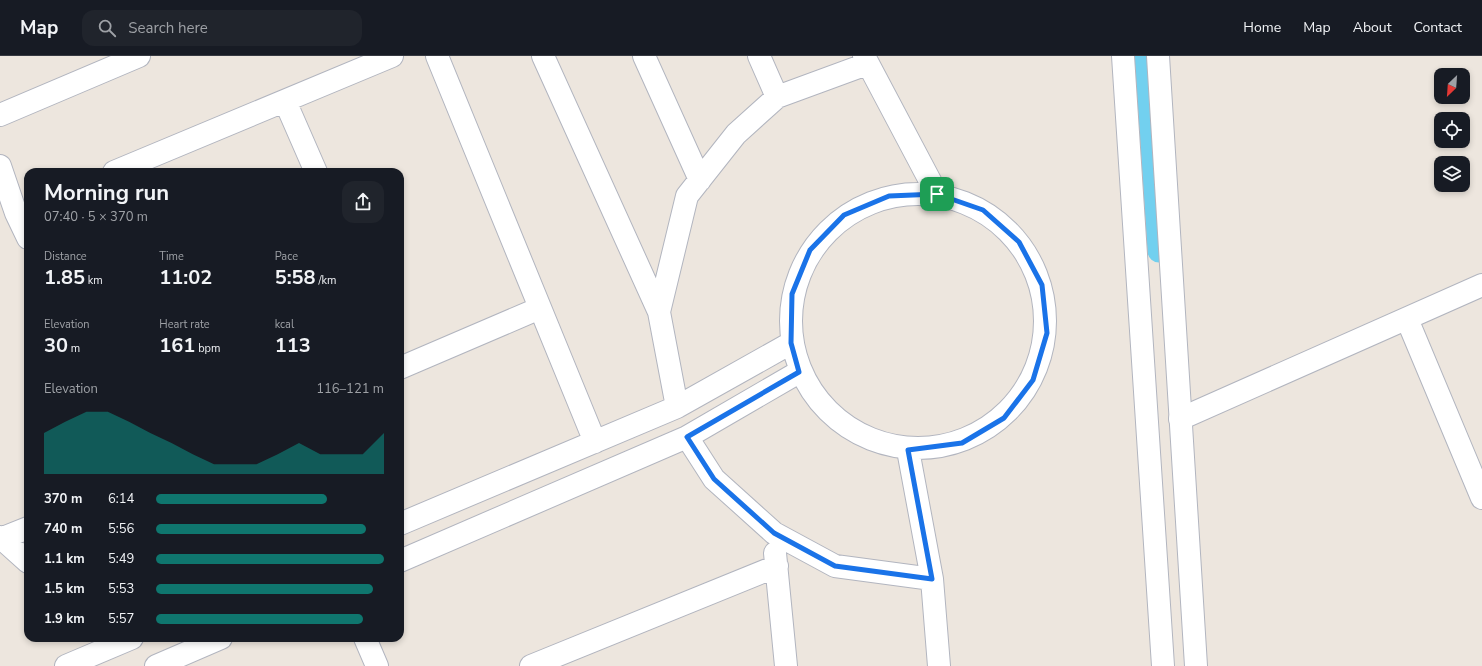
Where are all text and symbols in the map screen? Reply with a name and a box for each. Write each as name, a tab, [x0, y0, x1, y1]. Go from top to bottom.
search box	[82, 10, 362, 46]
text: Map	[20, 15, 58, 41]
icon: search	[96, 17, 118, 39]
text: Search here	[128, 18, 208, 38]
text: Home	[1243, 18, 1281, 37]
text: Map	[1303, 18, 1331, 37]
text: About	[1353, 18, 1392, 37]
text: Contact	[1414, 18, 1462, 37]
north arrow	[1434, 68, 1470, 104]
map controls	[1434, 68, 1470, 192]
button: locate	[1434, 112, 1470, 148]
button: layers	[1434, 156, 1470, 192]
pin	[920, 177, 954, 211]
text: Morning run	[44, 178, 169, 208]
button: share	[342, 181, 384, 223]
icon: arrive	[926, 183, 948, 205]
text: 07:40 · 5 × 370 m	[44, 208, 148, 226]
text: Distance	[44, 249, 87, 264]
text: Time	[159, 249, 184, 264]
text: Pace	[275, 249, 298, 264]
text: 1.85	[44, 264, 85, 291]
text: 11:02	[159, 264, 212, 291]
text: 5:58	[275, 264, 316, 291]
text: km	[85, 273, 103, 288]
text: /km	[316, 273, 336, 288]
text: Elevation	[44, 317, 90, 332]
text: Heart rate	[159, 317, 210, 332]
text: kcal	[275, 317, 294, 332]
text: 30	[44, 332, 68, 359]
text: 161	[159, 332, 195, 359]
text: 113	[275, 332, 311, 359]
text: m	[68, 341, 80, 356]
text: bpm	[195, 341, 220, 356]
text: Elevation	[44, 380, 98, 398]
text: 116–121 m	[316, 380, 384, 398]
text: 370 m	[44, 490, 82, 508]
text: 6:14	[108, 490, 134, 508]
text: 740 m	[44, 520, 82, 538]
text: 5:56	[108, 520, 134, 538]
text: 1.1 km	[44, 550, 85, 568]
text: 5:49	[108, 550, 134, 568]
text: 1.5 km	[44, 580, 85, 598]
text: 5:53	[108, 580, 134, 598]
text: 1.9 km	[44, 610, 85, 628]
text: 5:57	[108, 610, 134, 628]

